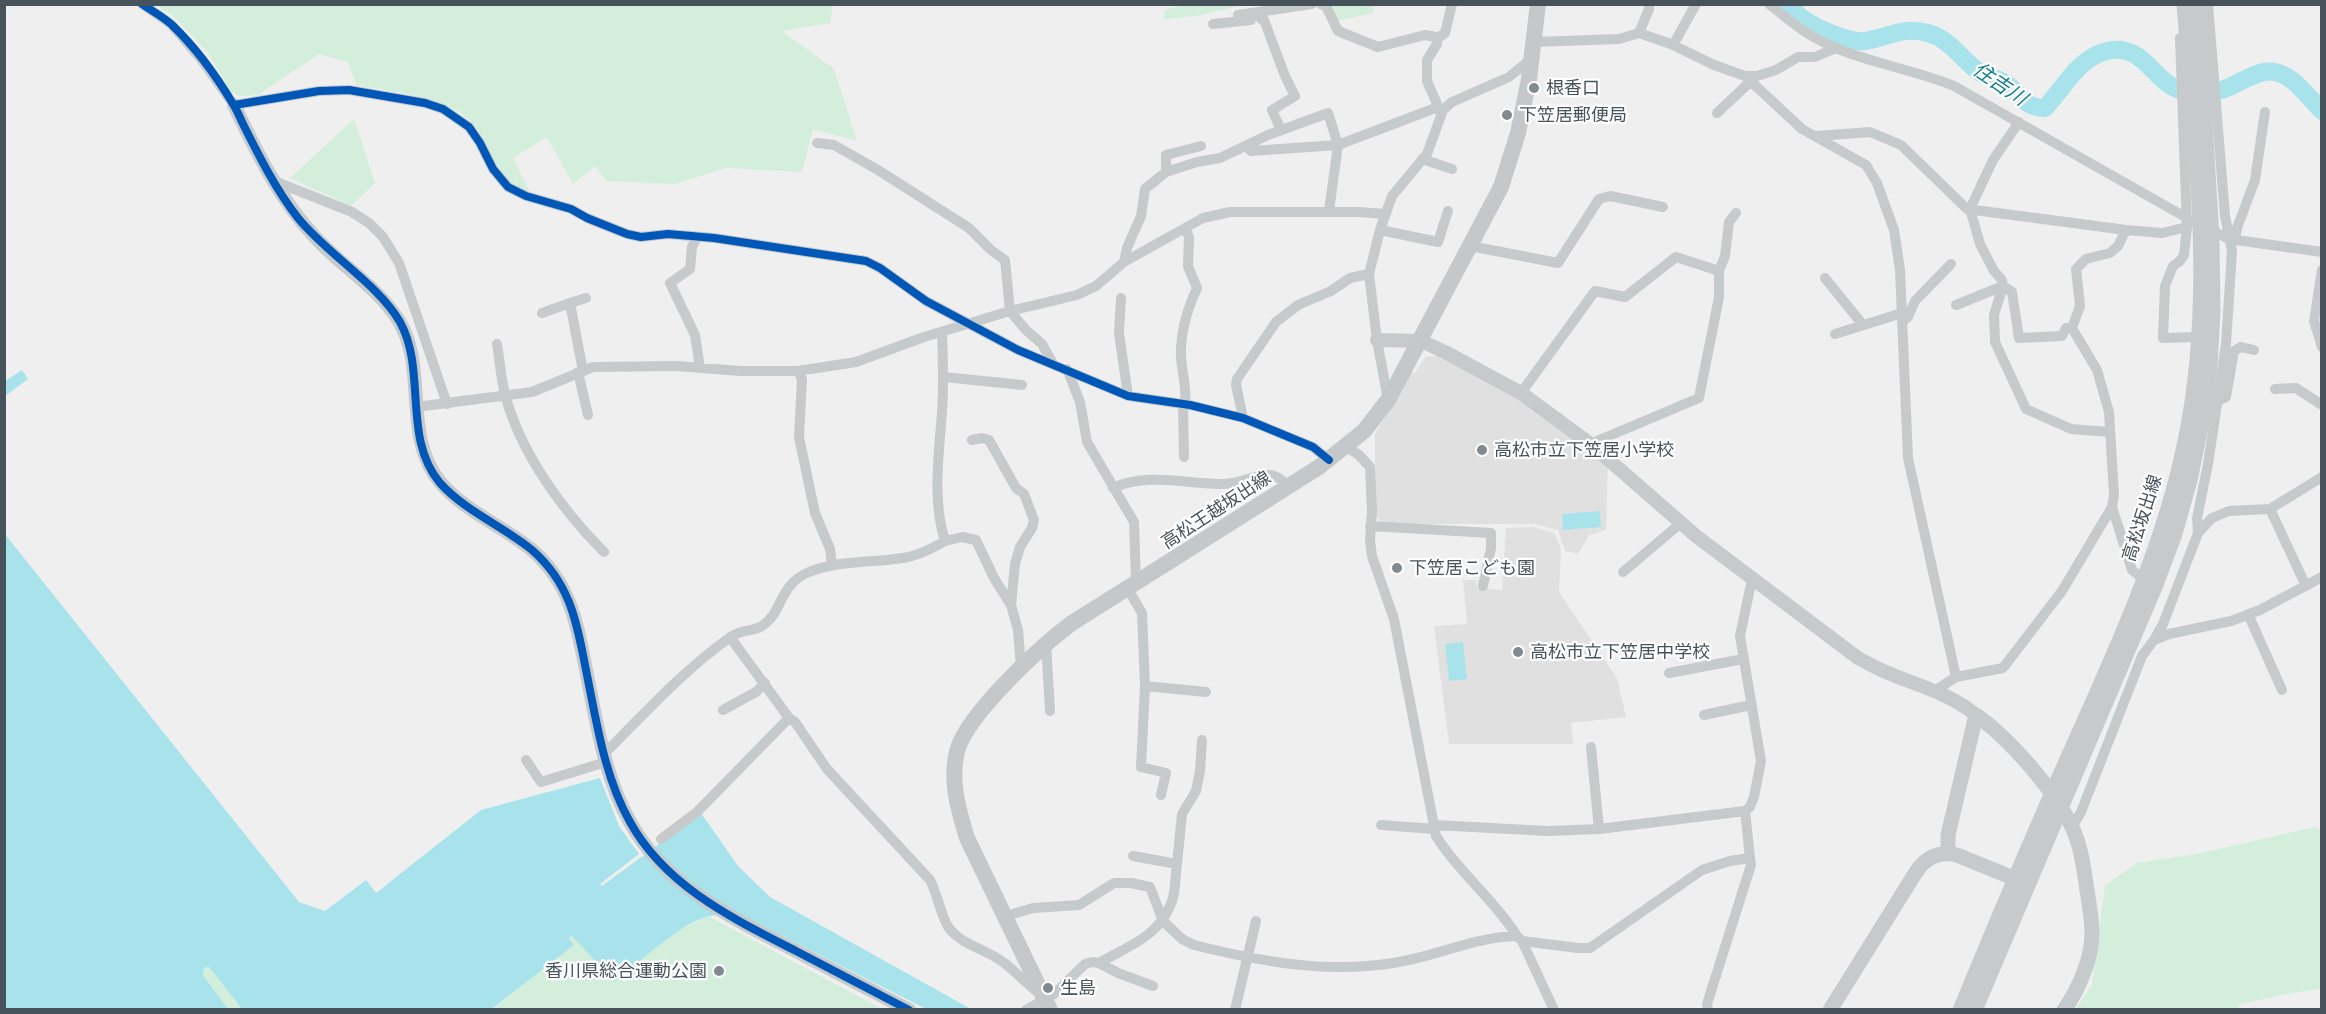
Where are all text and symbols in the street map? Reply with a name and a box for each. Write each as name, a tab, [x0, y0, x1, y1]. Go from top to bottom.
water label: 住吉川	[1968, 57, 2032, 111]
place label: 根香口	[1546, 77, 1600, 99]
marker: 根香口	[1527, 81, 1541, 95]
place label: 下笠居郵便局	[1519, 104, 1627, 126]
marker: 下笠居郵便局	[1500, 108, 1514, 122]
place label: 高松市立下笠居小学校	[1494, 439, 1674, 461]
marker: 高松市立下笠居小学校	[1475, 443, 1489, 457]
street label: 高松王越坂出線	[1157, 467, 1275, 553]
street label: 高松坂出線	[2118, 472, 2166, 564]
place label: 下笠居こども園	[1409, 557, 1535, 579]
marker: 下笠居こども園	[1390, 561, 1404, 575]
place label: 高松市立下笠居中学校	[1530, 641, 1710, 663]
marker: 高松市立下笠居中学校	[1511, 645, 1525, 659]
place label: 香川県総合運動公園	[545, 960, 707, 982]
marker: 香川県総合運動公園	[712, 964, 726, 978]
place label: 生島	[1060, 977, 1096, 999]
marker: 生島	[1041, 981, 1055, 995]

